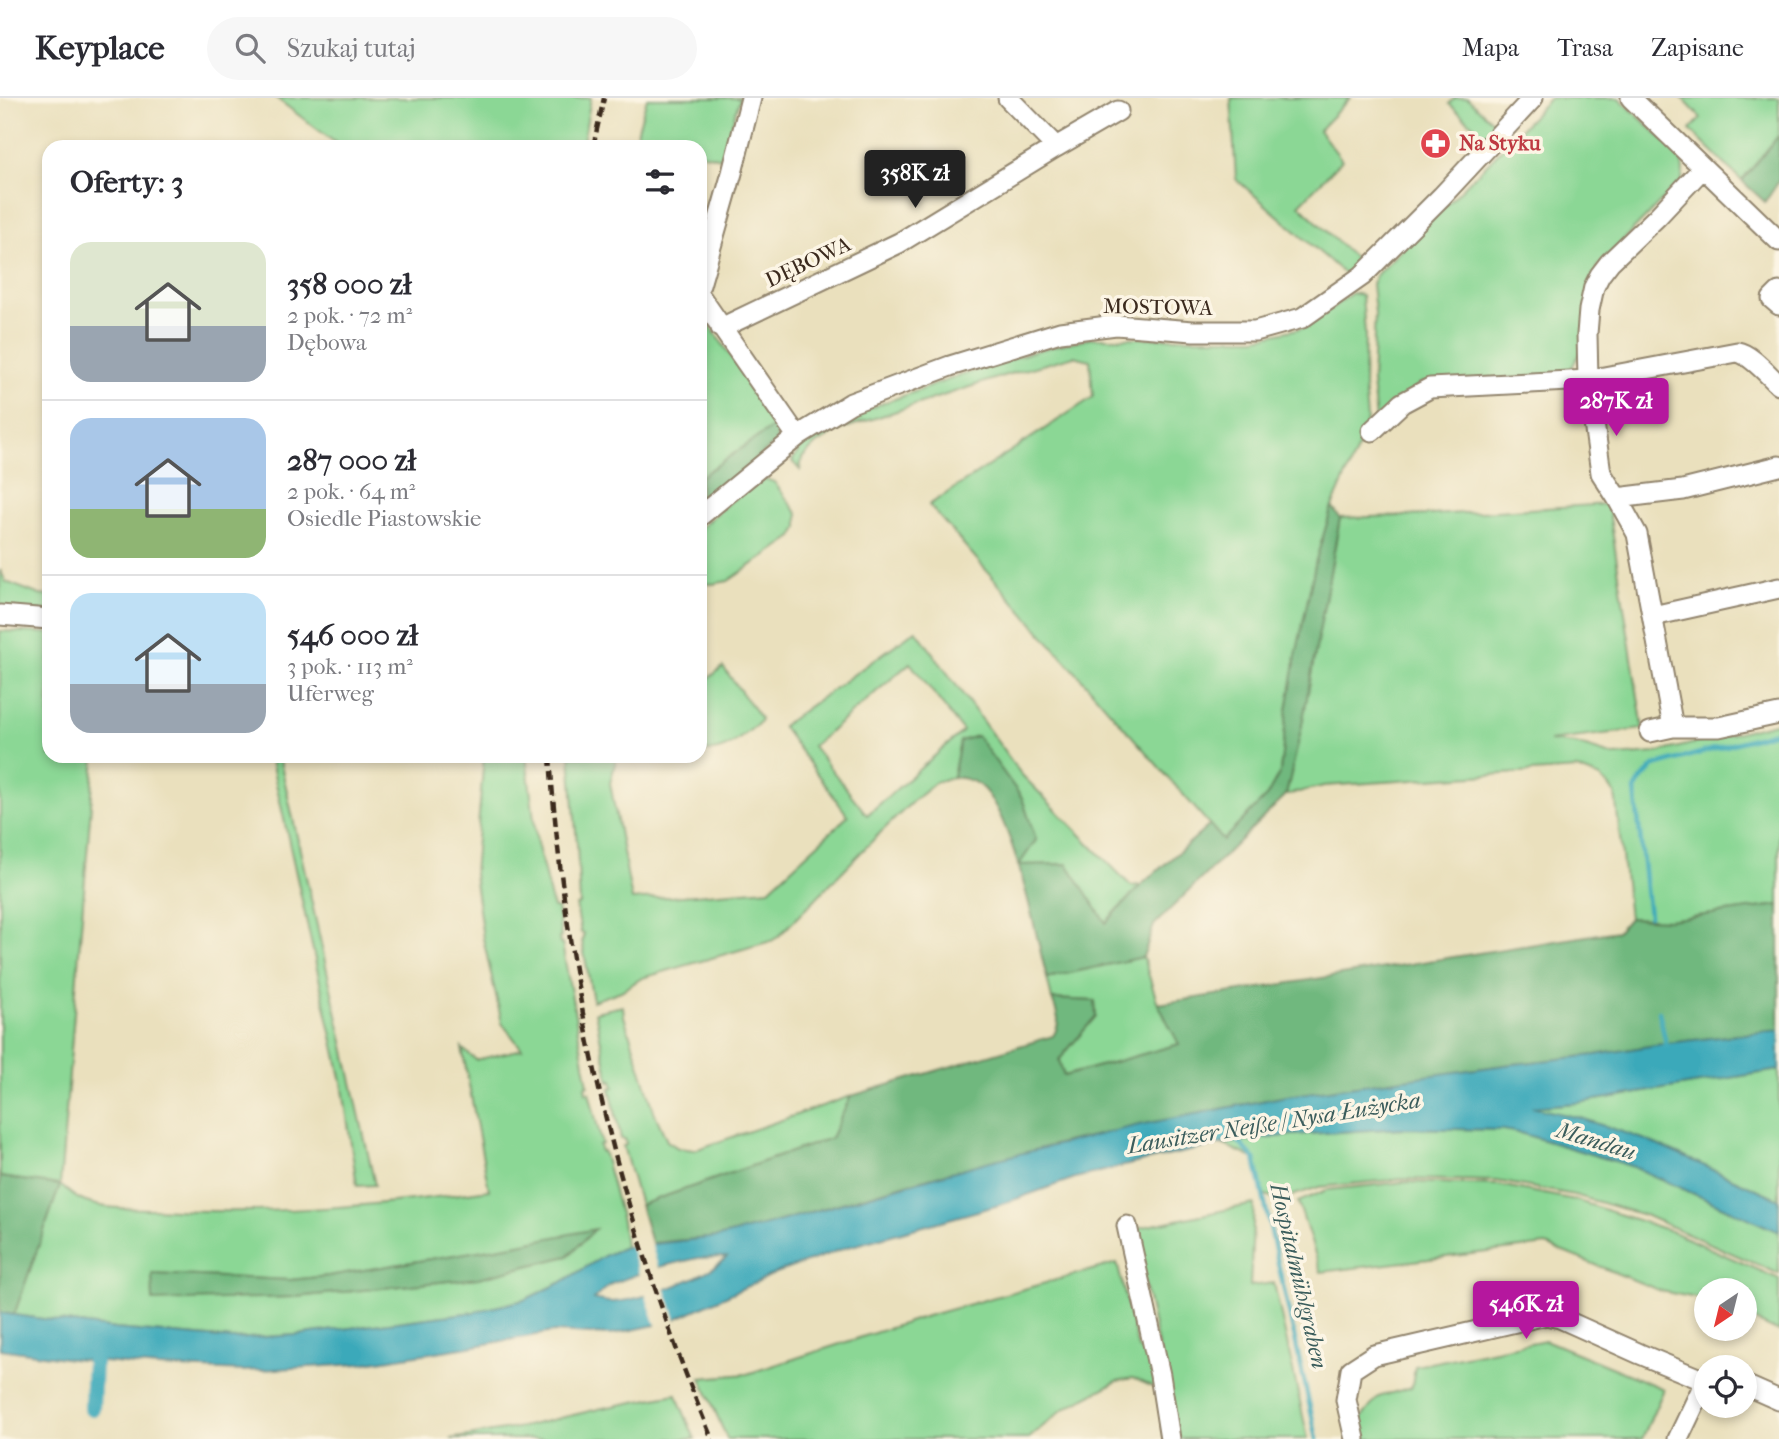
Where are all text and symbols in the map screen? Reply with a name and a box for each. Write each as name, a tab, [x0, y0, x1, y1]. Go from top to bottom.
search box	[207, 17, 697, 80]
text: Keyplace	[35, 29, 165, 68]
icon: search	[231, 29, 269, 67]
text: Szukaj tutaj	[287, 33, 416, 64]
text: Mapa	[1462, 34, 1519, 62]
text: Trasa	[1557, 34, 1613, 62]
text: Zapisane	[1651, 34, 1744, 62]
pharmacy icon: Na Styku	[1419, 126, 1453, 160]
place label: Na Styku	[1459, 131, 1541, 155]
pin: 358K zł	[850, 150, 980, 210]
text: 358K zł	[880, 159, 950, 186]
icon: filters	[641, 163, 679, 201]
text: Oferty: 3	[70, 165, 184, 200]
street label: DĘBOWA	[762, 232, 855, 292]
text: 358 000 zł	[287, 267, 411, 302]
icon: home	[126, 270, 210, 354]
street label: MOSTOWA	[1103, 294, 1213, 320]
text: 2 pok. · 72 m²	[287, 302, 412, 329]
text: Dębowa	[287, 329, 367, 356]
pin: 287K zł	[1551, 378, 1681, 438]
text: 287K zł	[1580, 387, 1652, 414]
text: 287 000 zł	[287, 443, 416, 478]
icon: home	[126, 446, 210, 530]
text: 2 pok. · 64 m²	[287, 478, 415, 505]
text: Osiedle Piastowskie	[287, 505, 481, 532]
text: 546 000 zł	[287, 618, 418, 653]
icon: home	[126, 621, 210, 705]
text: 3 pok. · 113 m²	[287, 653, 413, 680]
text: Uferweg	[287, 680, 374, 707]
water label: Lausitzer Neiße / Nysa Łużycka	[1123, 1086, 1423, 1160]
water label: Mandau	[1551, 1116, 1639, 1166]
water label: Hospitalmühlgraben	[1264, 1180, 1333, 1371]
north arrow	[1694, 1278, 1757, 1340]
map controls	[1694, 1278, 1757, 1418]
pin: 546K zł	[1461, 1282, 1591, 1341]
text: 546K zł	[1489, 1290, 1563, 1317]
button: locate	[1694, 1355, 1757, 1418]

